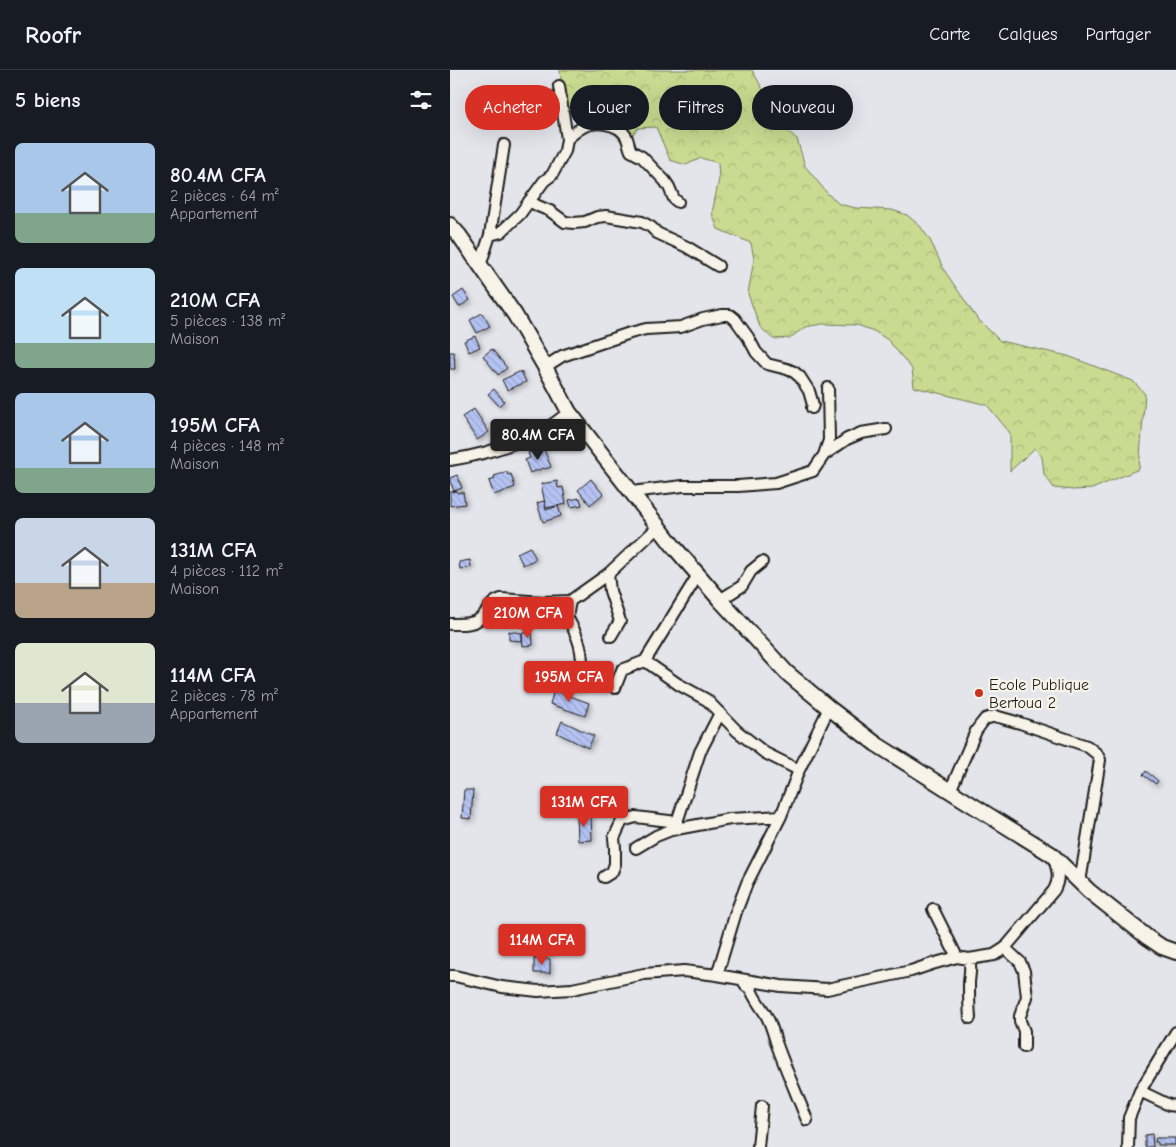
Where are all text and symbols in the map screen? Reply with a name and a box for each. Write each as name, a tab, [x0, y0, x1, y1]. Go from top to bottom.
text: Roofr	[25, 21, 81, 49]
text: Carte	[929, 24, 970, 45]
text: Calques	[998, 24, 1058, 45]
text: Partager	[1086, 24, 1151, 45]
chip: Acheter	[465, 85, 560, 130]
chip: Louer	[570, 85, 649, 130]
chip: Filtres	[659, 85, 742, 130]
chip: Nouveau	[752, 85, 853, 130]
icon: filters	[407, 86, 435, 114]
text: 5 biens	[15, 88, 80, 112]
icon: home	[55, 163, 115, 223]
text: 80.4M CFA	[170, 163, 266, 187]
text: 2 pièces · 64 m²	[170, 187, 279, 205]
text: Appartement	[170, 205, 258, 223]
icon: home	[55, 288, 115, 348]
text: 210M CFA	[170, 288, 260, 312]
text: 5 pièces · 138 m²	[170, 312, 285, 330]
text: Maison	[170, 330, 219, 348]
icon: home	[55, 413, 115, 473]
text: 195M CFA	[170, 413, 260, 437]
pin: 80.4M CFA	[481, 418, 595, 461]
text: 80.4M CFA	[501, 426, 575, 444]
text: 4 pièces · 148 m²	[170, 437, 284, 455]
text: Maison	[170, 455, 219, 473]
icon: home	[55, 538, 115, 598]
text: 131M CFA	[170, 538, 256, 562]
text: 4 pièces · 112 m²	[170, 562, 283, 580]
text: Maison	[170, 580, 219, 598]
pin: 210M CFA	[476, 596, 580, 639]
text: 210M CFA	[494, 604, 562, 622]
pin: 195M CFA	[517, 660, 621, 703]
icon: home	[55, 663, 115, 723]
text: 114M CFA	[170, 663, 256, 687]
text: 195M CFA	[535, 668, 603, 686]
place label: Ecole Publique Bertoua 2	[989, 676, 1089, 712]
text: 2 pièces · 78 m²	[170, 687, 278, 705]
marker: Ecole Publique Bertoua 2	[973, 687, 985, 699]
text: Appartement	[170, 705, 258, 723]
pin: 131M CFA	[532, 786, 636, 828]
text: 131M CFA	[551, 793, 617, 811]
pin: 114M CFA	[490, 924, 594, 966]
text: 114M CFA	[509, 931, 575, 949]

